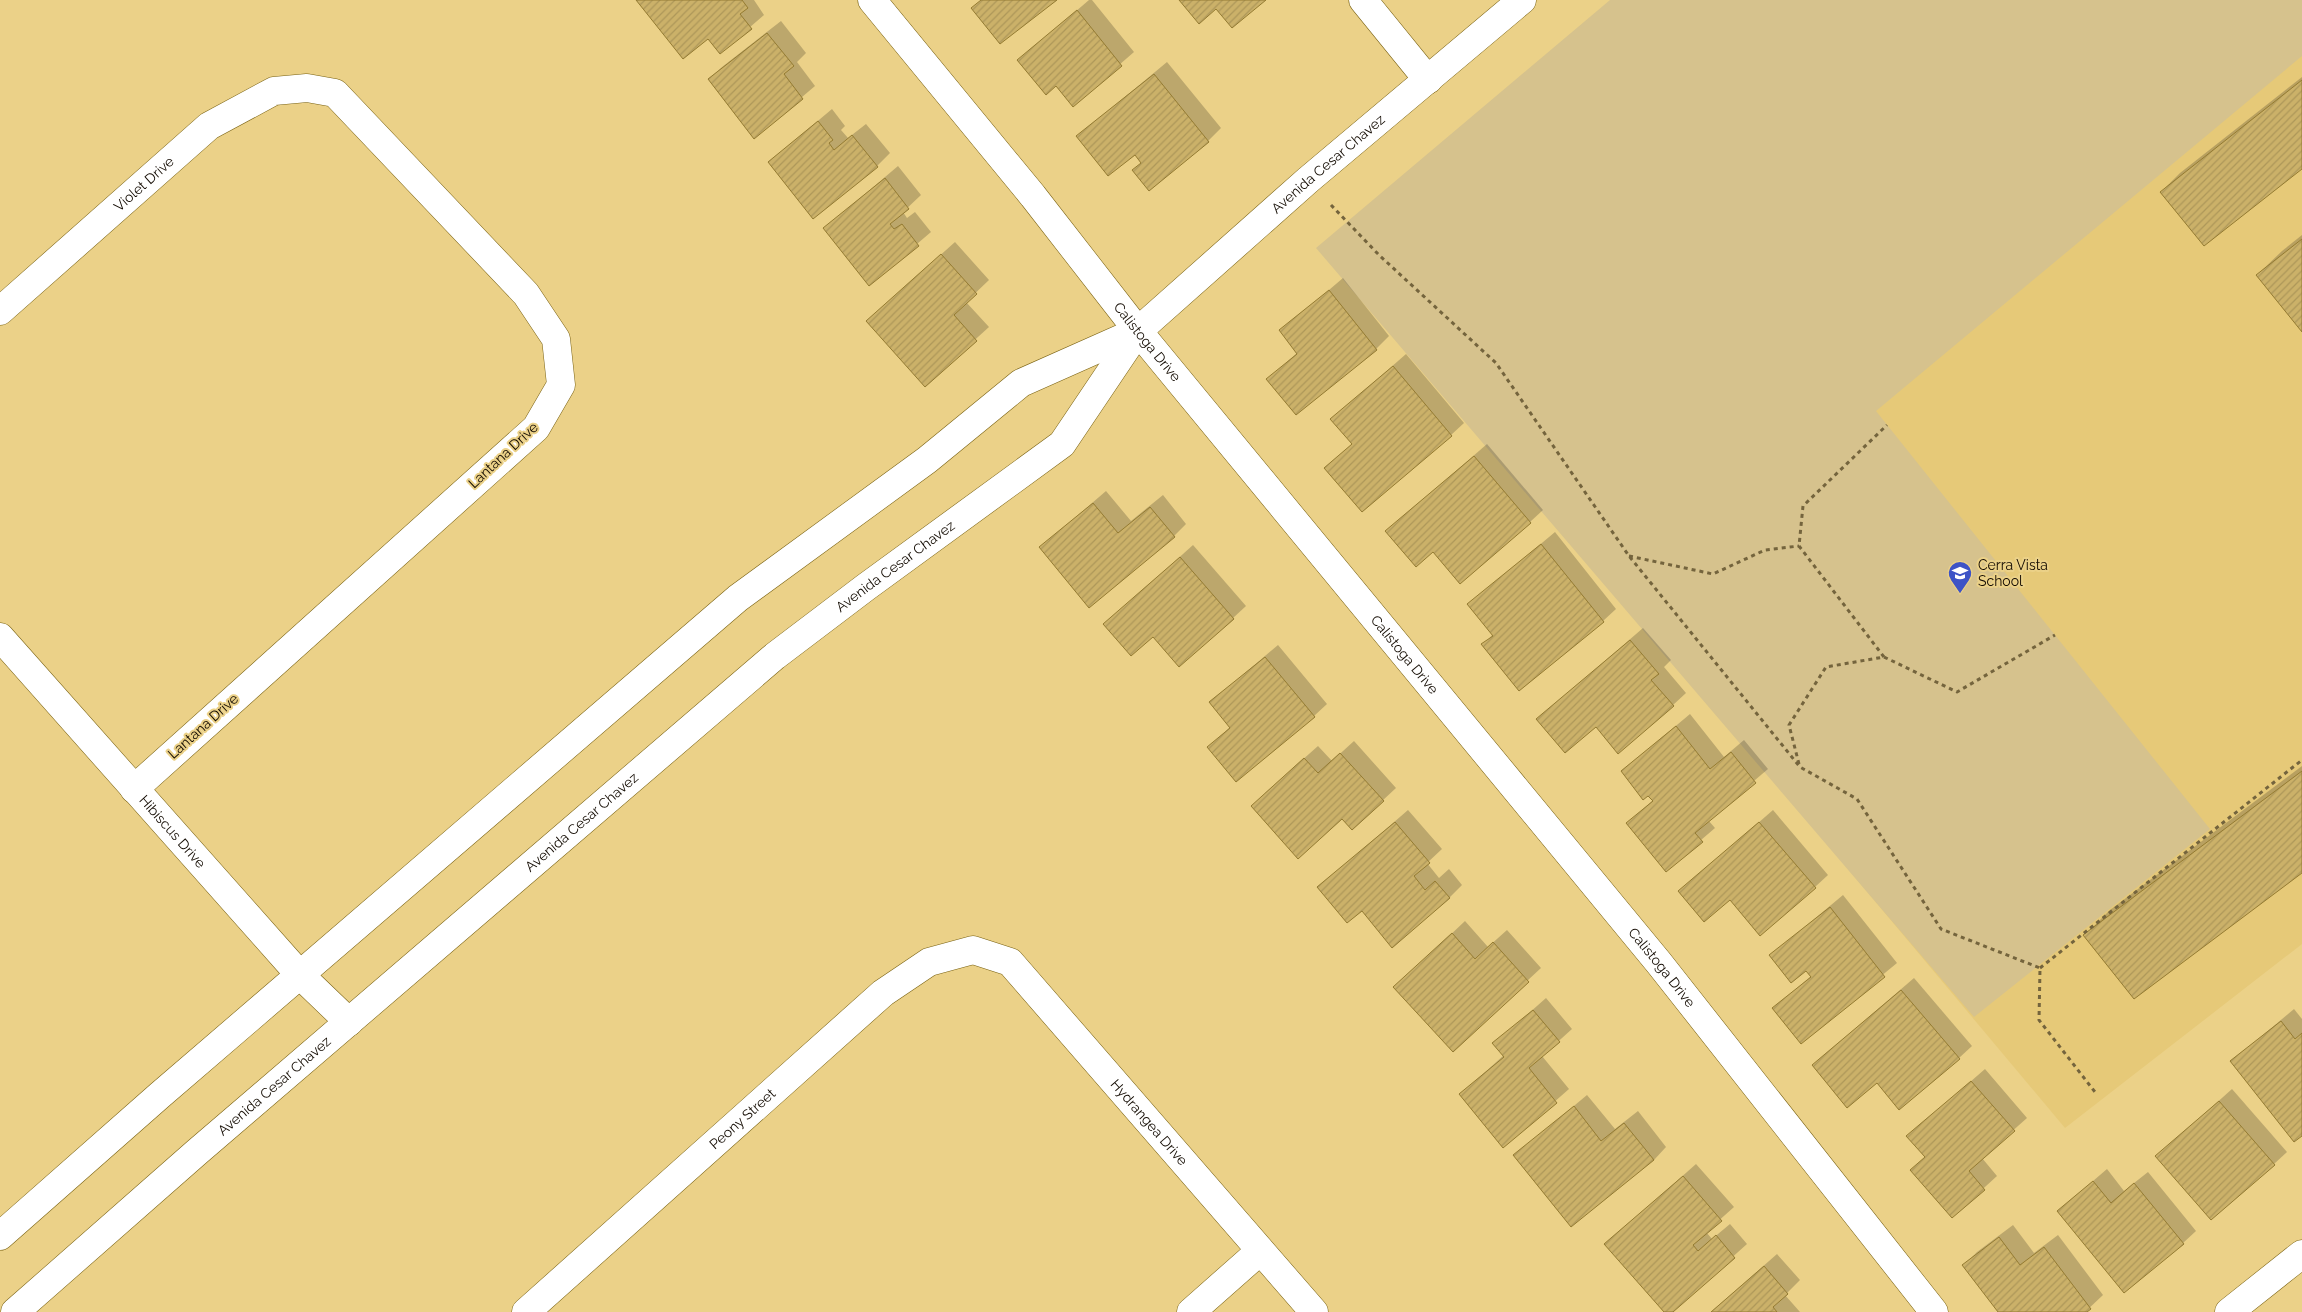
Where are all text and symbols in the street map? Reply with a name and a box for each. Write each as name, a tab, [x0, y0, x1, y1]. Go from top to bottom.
street label: Avenida Cesar Chavez	[1268, 111, 1388, 217]
street label: Violet Drive	[111, 153, 177, 214]
street label: Calistoga Drive	[1111, 299, 1184, 385]
street label: Lantana Drive	[465, 419, 541, 491]
street label: Avenida Cesar Chavez	[833, 517, 958, 615]
place label: Cerra Vista School	[1978, 557, 2048, 589]
school or university icon: Cerra Vista School	[1947, 560, 1973, 594]
street label: Calistoga Drive	[1368, 612, 1442, 697]
street label: Lantana Drive	[165, 690, 241, 762]
street label: Avenida Cesar Chavez	[522, 769, 641, 875]
street label: Hibiscus Drive	[136, 792, 209, 871]
street label: Calistoga Drive	[1625, 925, 1699, 1010]
street label: Avenida Cesar Chavez	[215, 1033, 334, 1139]
street label: Hydrangea Drive	[1108, 1076, 1191, 1169]
street label: Peony Street	[706, 1085, 779, 1152]

